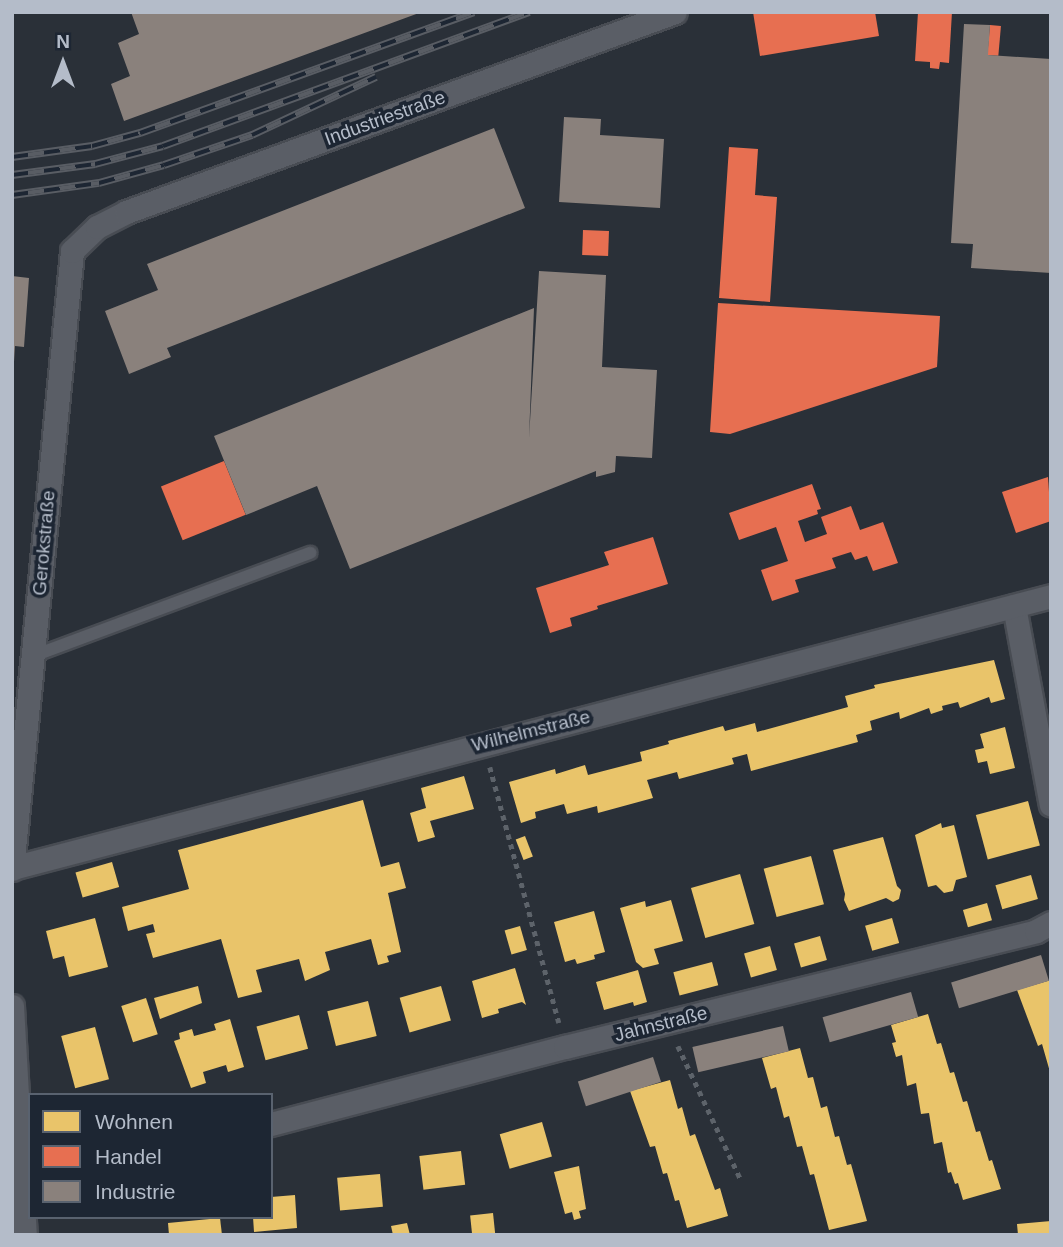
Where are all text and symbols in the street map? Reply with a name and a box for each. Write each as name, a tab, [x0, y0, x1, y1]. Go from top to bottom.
north arrow	[28, 28, 98, 98]
text: N	[56, 31, 70, 52]
street label: Industriestraße	[322, 86, 448, 150]
street label: Gerokstraße	[28, 489, 60, 597]
street label: Wilhelmstraße	[469, 705, 593, 757]
street label: Jahnstraße	[612, 1001, 710, 1047]
legend	[28, 1093, 273, 1219]
text: Wohnen	[95, 1110, 173, 1133]
text: Handel	[95, 1145, 162, 1168]
text: Industrie	[95, 1180, 176, 1203]

